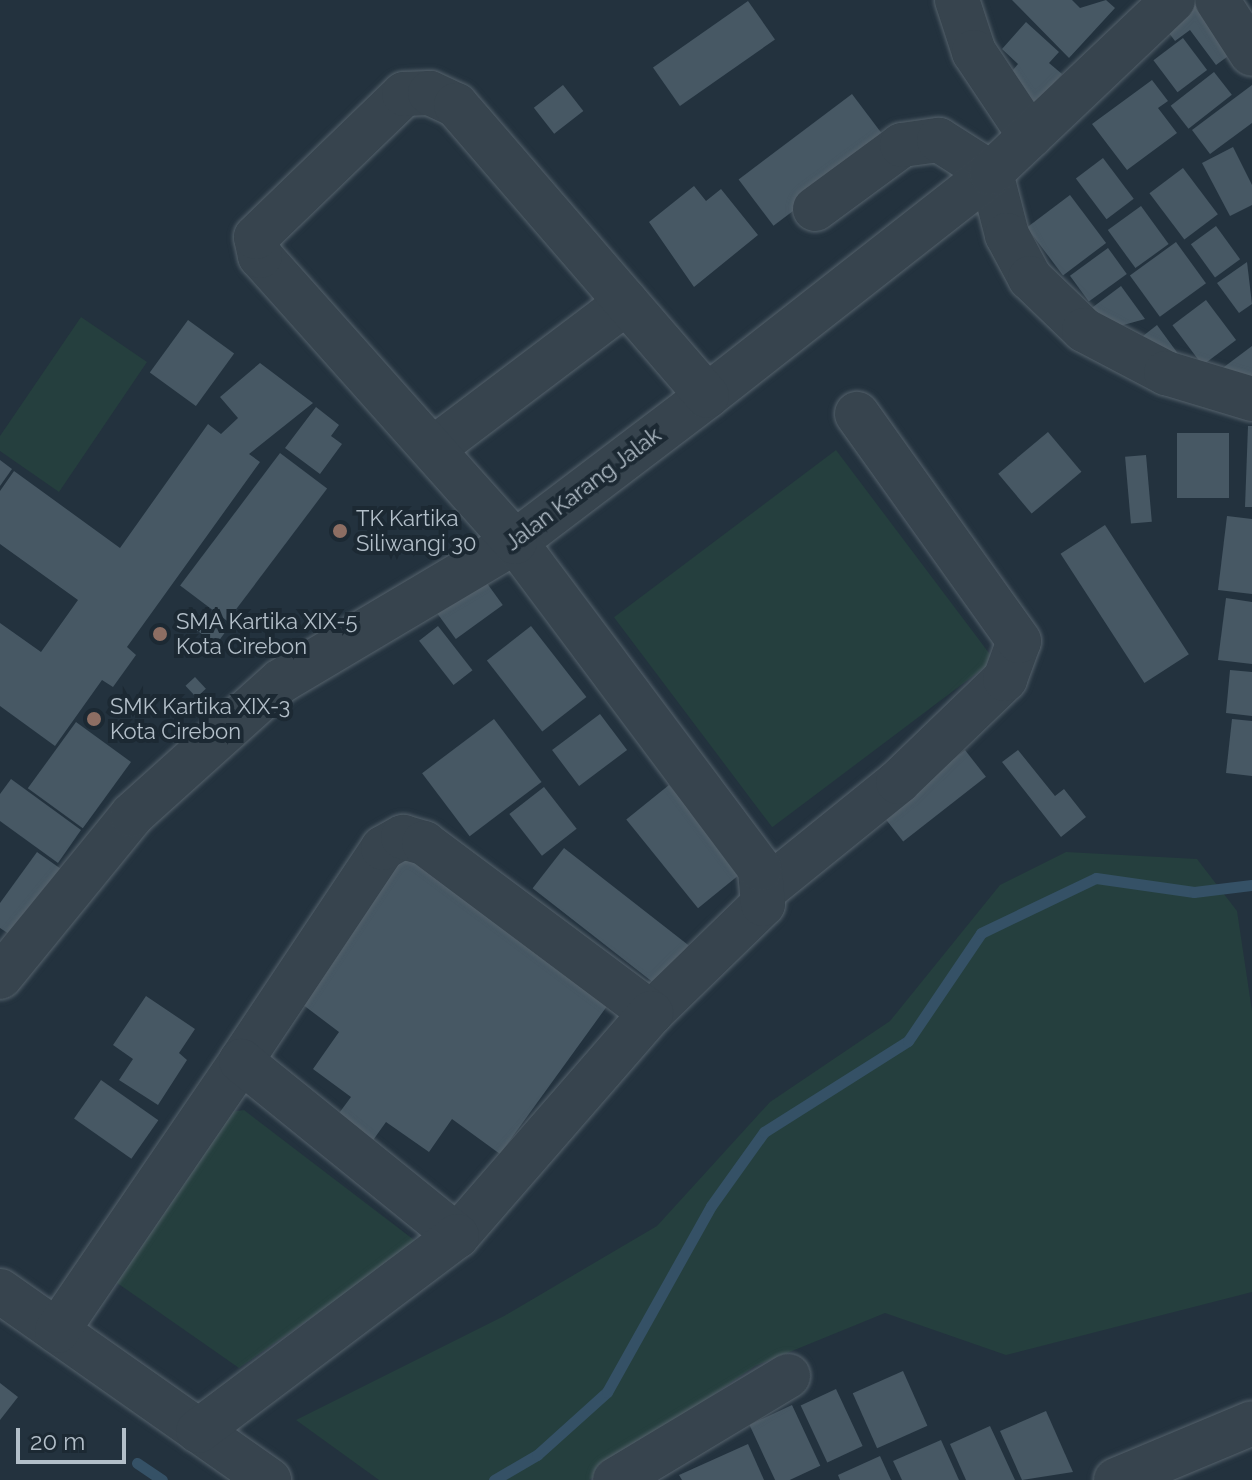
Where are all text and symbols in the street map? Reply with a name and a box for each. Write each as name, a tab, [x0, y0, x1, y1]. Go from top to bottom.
street label: Jalan Karang Jalak	[500, 422, 666, 556]
place label: TK Kartika Siliwangi 30	[356, 505, 477, 556]
marker: TK Kartika Siliwangi 30	[331, 522, 349, 540]
place label: SMA Kartika XIX-5 Kota Cirebon	[176, 608, 358, 660]
marker: SMA Kartika XIX-5 Kota Cirebon	[151, 625, 169, 643]
place label: SMK Kartika XIX-3 Kota Cirebon	[110, 693, 291, 744]
marker: SMK Kartika XIX-3 Kota Cirebon	[85, 710, 103, 728]
scale bar	[20, 1412, 130, 1462]
text: 20 m	[30, 1427, 85, 1456]

